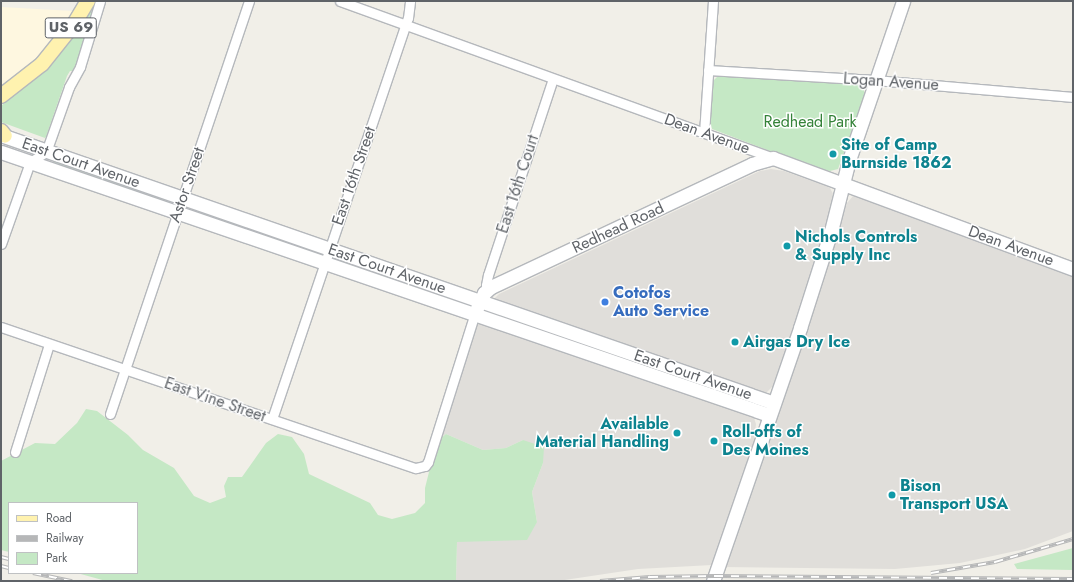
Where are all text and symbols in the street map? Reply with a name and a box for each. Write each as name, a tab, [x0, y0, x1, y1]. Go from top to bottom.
road number: US 69	[44, 15, 98, 41]
street label: Logan Avenue	[843, 69, 939, 95]
street label: Dean Avenue	[661, 110, 753, 158]
park label: Redhead Park	[763, 112, 857, 132]
street label: East 16th Street	[328, 124, 380, 228]
street label: East 16th Court	[493, 132, 543, 236]
street label: East Court Avenue	[19, 134, 143, 192]
place label: Site of Camp Burnside 1862	[841, 135, 952, 173]
street label: Astor Street	[165, 145, 209, 225]
marker: Site of Camp Burnside 1862	[828, 149, 838, 159]
street label: Redhead Road	[569, 198, 667, 258]
street label: Dean Avenue	[965, 222, 1057, 270]
place label: Nichols Controls & Supply Inc	[795, 227, 917, 265]
street label: East Court Avenue	[325, 240, 449, 298]
marker: Nichols Controls & Supply Inc	[782, 241, 792, 251]
place label: Cotofos Auto Service	[613, 283, 709, 321]
marker: Cotofos Auto Service	[600, 297, 610, 307]
place label: Airgas Dry Ice	[743, 332, 850, 352]
marker: Airgas Dry Ice	[730, 337, 740, 347]
street label: East Court Avenue	[631, 346, 755, 404]
street label: East Vine Street	[162, 374, 268, 426]
place label: Available Material Handling	[535, 414, 669, 452]
place label: Roll-offs of Des Moines	[722, 422, 809, 460]
marker: Available Material Handling	[672, 428, 682, 438]
marker: Roll-offs of Des Moines	[709, 436, 719, 446]
place label: Bison Transport USA	[900, 476, 1008, 514]
marker: Bison Transport USA	[887, 490, 897, 500]
legend	[8, 502, 138, 574]
text: Road	[46, 509, 72, 527]
text: Railway	[46, 529, 84, 547]
text: Park	[46, 549, 67, 567]

